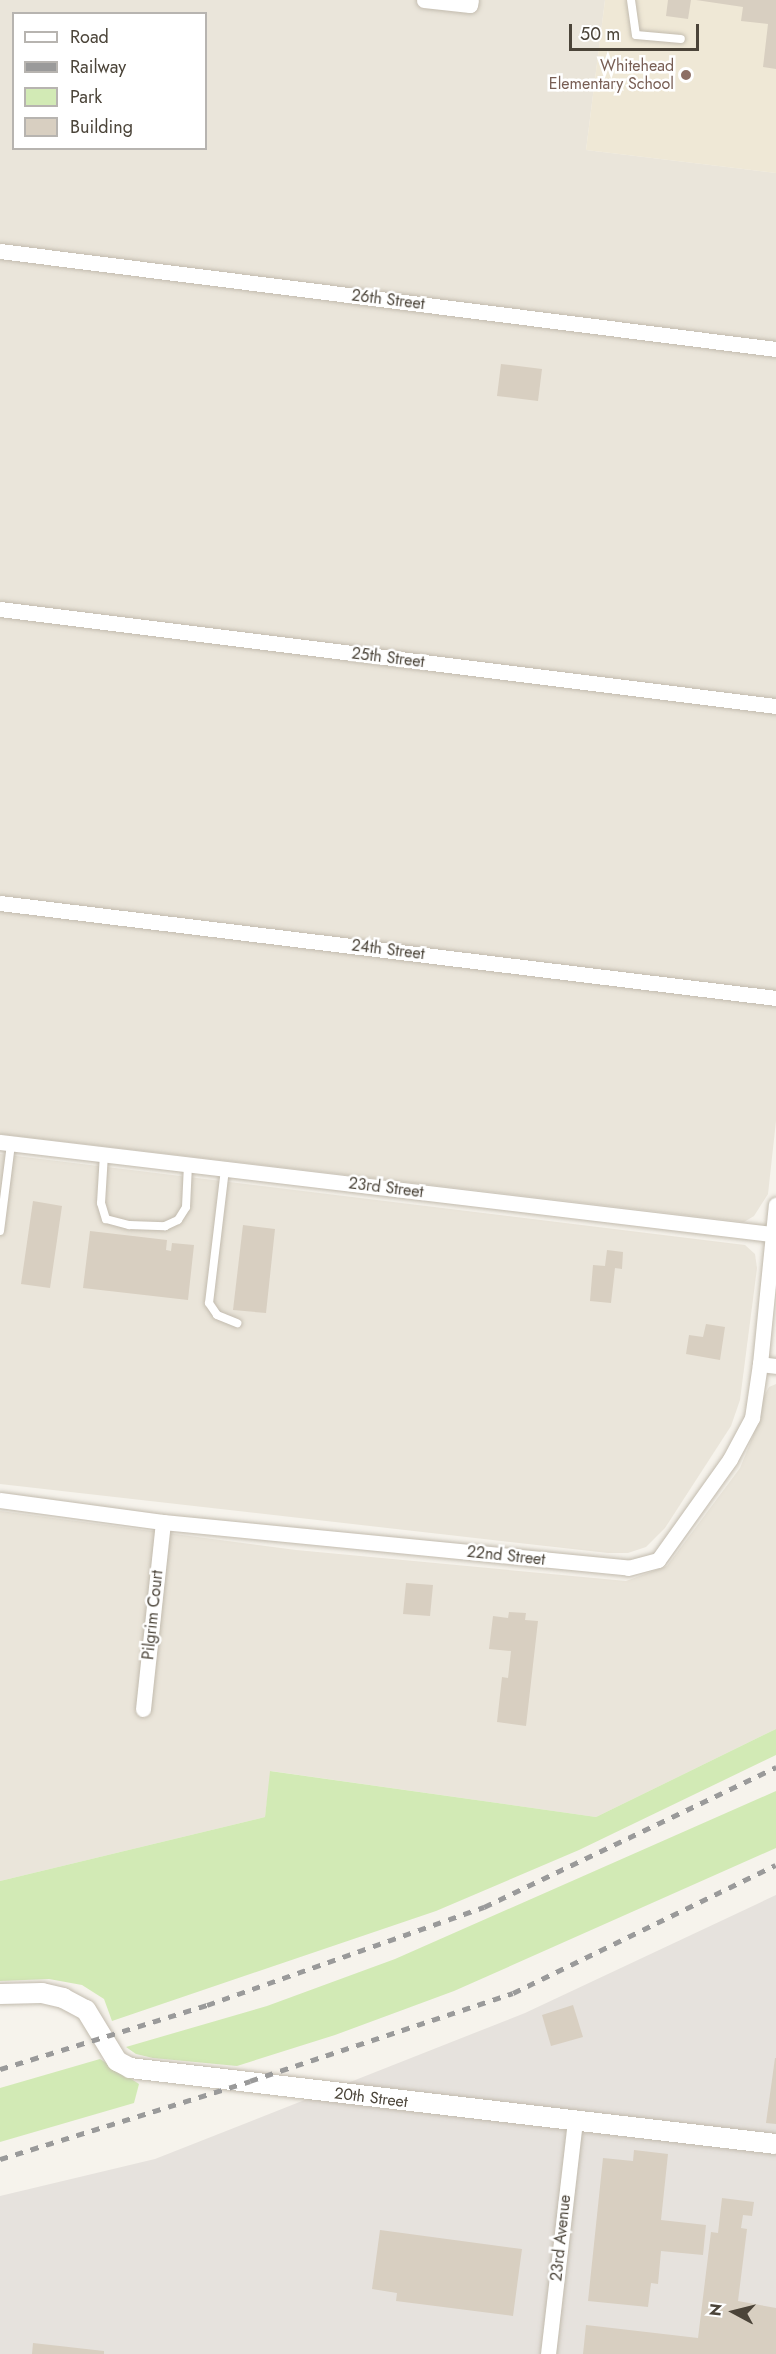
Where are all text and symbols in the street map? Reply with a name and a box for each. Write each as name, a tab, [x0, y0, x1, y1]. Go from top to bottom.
legend	[12, 12, 207, 150]
scale bar	[572, 12, 702, 50]
text: 50 m	[580, 21, 620, 47]
text: Road	[70, 24, 109, 50]
text: Railway	[70, 54, 126, 80]
place label: Whitehead Elementary School	[549, 56, 674, 94]
marker: Whitehead Elementary School	[679, 68, 693, 82]
text: Park	[70, 84, 102, 110]
text: Building	[70, 114, 133, 140]
street label: 26th Street	[350, 286, 426, 314]
street label: 25th Street	[350, 644, 426, 672]
street label: 24th Street	[350, 936, 426, 964]
street label: 23rd Street	[347, 1174, 425, 1202]
street label: 22nd Street	[466, 1542, 546, 1570]
street label: Pilgrim Court	[139, 1569, 167, 1661]
street label: 20th Street	[333, 2084, 409, 2112]
street label: 23rd Avenue	[547, 2194, 575, 2282]
north arrow	[704, 2282, 764, 2342]
text: N	[703, 2302, 728, 2317]

